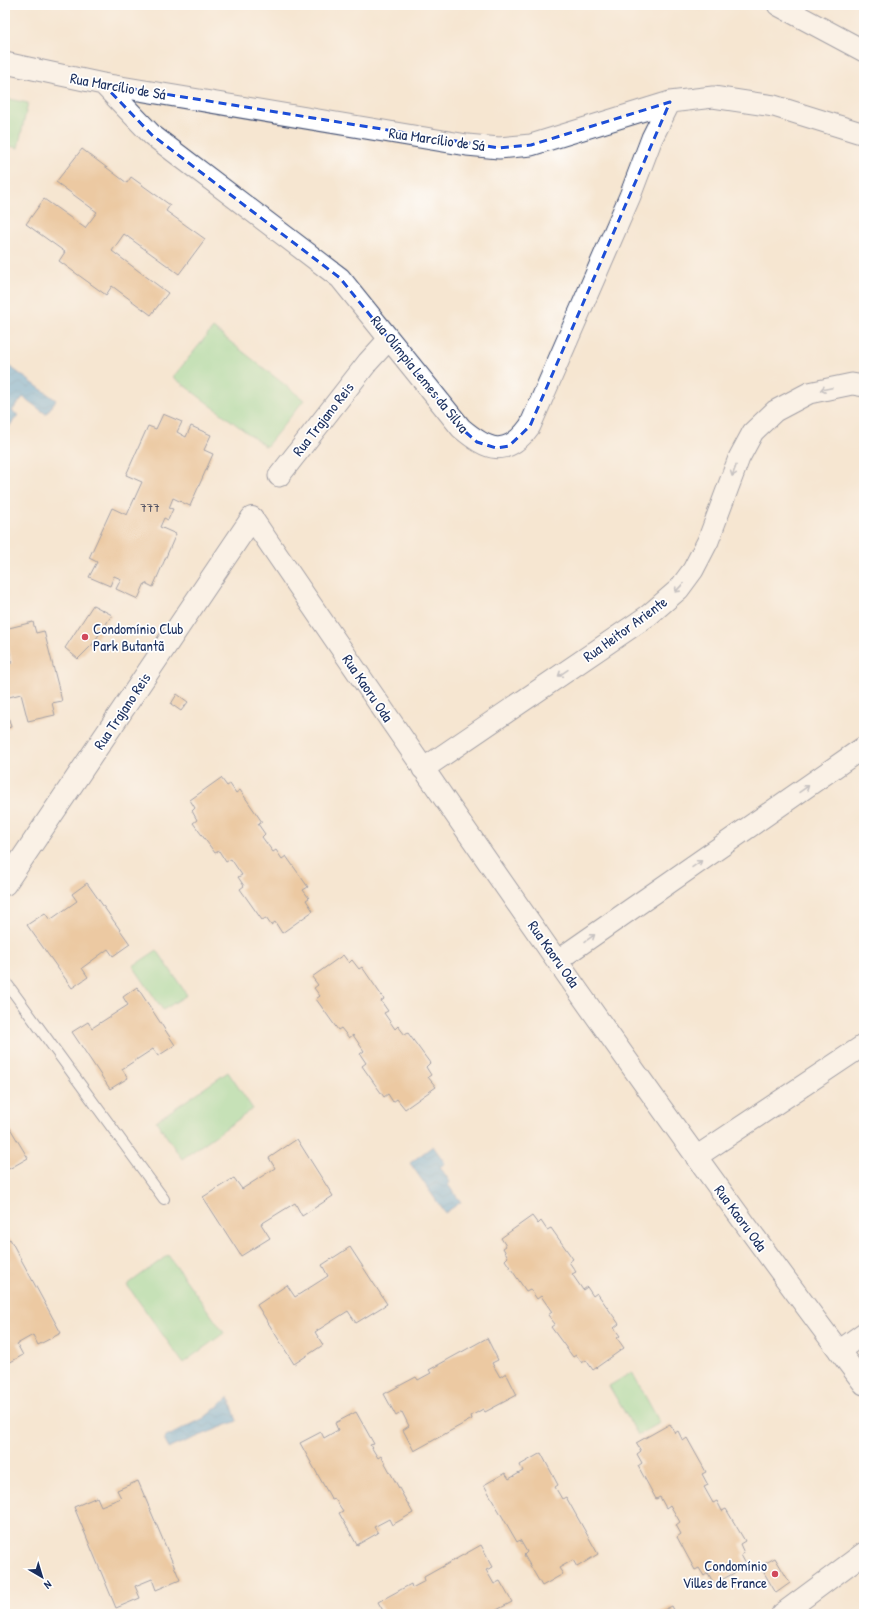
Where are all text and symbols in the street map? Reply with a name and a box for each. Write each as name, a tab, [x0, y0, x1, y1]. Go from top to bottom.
street label: Rua Marcílio de Sá	[69, 67, 168, 105]
street label: Rua Marcílio de Sá	[388, 122, 486, 156]
street label: Rua Olímpia Lemes da Silva	[366, 311, 474, 437]
street label: Rua Trajano Reis	[288, 378, 359, 460]
one-way arrow	[820, 386, 833, 394]
one-way arrow	[729, 465, 737, 477]
house number: 777	[140, 498, 160, 516]
one-way arrow	[674, 583, 684, 593]
street label: Rua Heitor Ariente	[579, 591, 671, 667]
place label: Condomínio Club Park Butantã	[93, 618, 184, 656]
marker: Condomínio Club Park Butantã	[80, 632, 90, 642]
street label: Rua Kaoru Oda	[338, 650, 398, 726]
street label: Rua Trajano Reis	[89, 668, 156, 754]
one-way arrow	[558, 669, 569, 677]
one-way arrow	[798, 785, 809, 793]
one-way arrow	[691, 860, 702, 868]
street label: Rua Kaoru Oda	[523, 916, 585, 992]
one-way arrow	[585, 934, 596, 942]
street label: Rua Kaoru Oda	[710, 1181, 772, 1255]
place label: Condomínio Villes de France	[682, 1555, 767, 1593]
north arrow	[22, 1557, 62, 1597]
marker: Condomínio Villes de France	[770, 1569, 780, 1579]
text: N	[41, 1578, 55, 1592]

